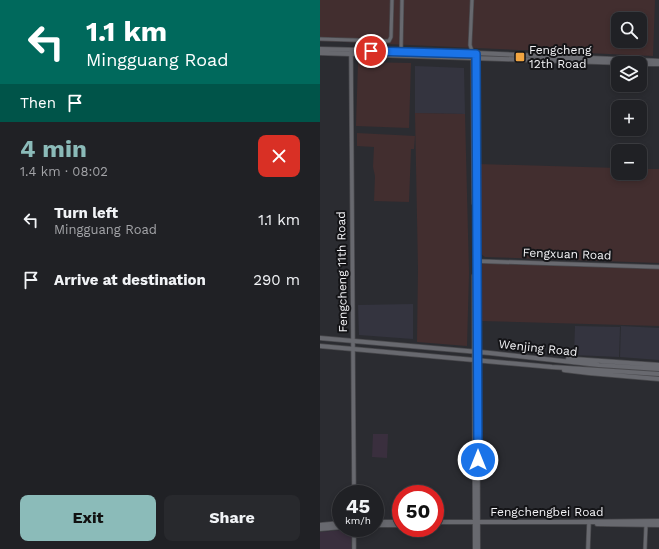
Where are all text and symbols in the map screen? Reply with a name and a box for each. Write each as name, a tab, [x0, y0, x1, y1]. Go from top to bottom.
map controls	[611, 12, 647, 180]
button: search	[611, 12, 647, 48]
text: 1.1 km	[86, 15, 167, 48]
icon: left	[20, 16, 72, 68]
pin	[354, 34, 388, 68]
icon: arrive	[360, 40, 382, 62]
place label: Fengcheng 12th Road	[529, 43, 592, 71]
text: Mingguang Road	[86, 49, 229, 70]
marker: Fengcheng 12th Road	[514, 51, 526, 63]
button: layers	[611, 56, 647, 92]
icon: arrive	[64, 92, 86, 114]
text: Then	[20, 94, 56, 112]
button: +	[611, 100, 647, 136]
text: 4 min	[20, 135, 87, 163]
button: close	[258, 135, 300, 177]
button: −	[611, 144, 647, 180]
text: 1.4 km · 08:02	[20, 164, 108, 179]
text: Turn left	[54, 204, 118, 222]
icon: left	[20, 209, 42, 231]
text: 1.1 km	[258, 211, 300, 229]
street label: Fengcheng 11th Road	[334, 211, 350, 333]
text: Mingguang Road	[54, 222, 157, 237]
street label: Fengxuan Road	[522, 245, 612, 263]
icon: arrive	[20, 269, 42, 291]
text: Arrive at destination	[54, 271, 206, 289]
text: 290 m	[253, 271, 300, 289]
street label: Wenjing Road	[498, 337, 578, 359]
position arrow	[457, 439, 499, 481]
speed limit sign: 50	[392, 485, 444, 537]
text: 45	[346, 494, 370, 518]
button: Exit	[20, 495, 156, 541]
button: Share	[164, 495, 300, 541]
street label: Fengchengbei Road	[490, 505, 604, 519]
text: km/h	[345, 515, 371, 526]

